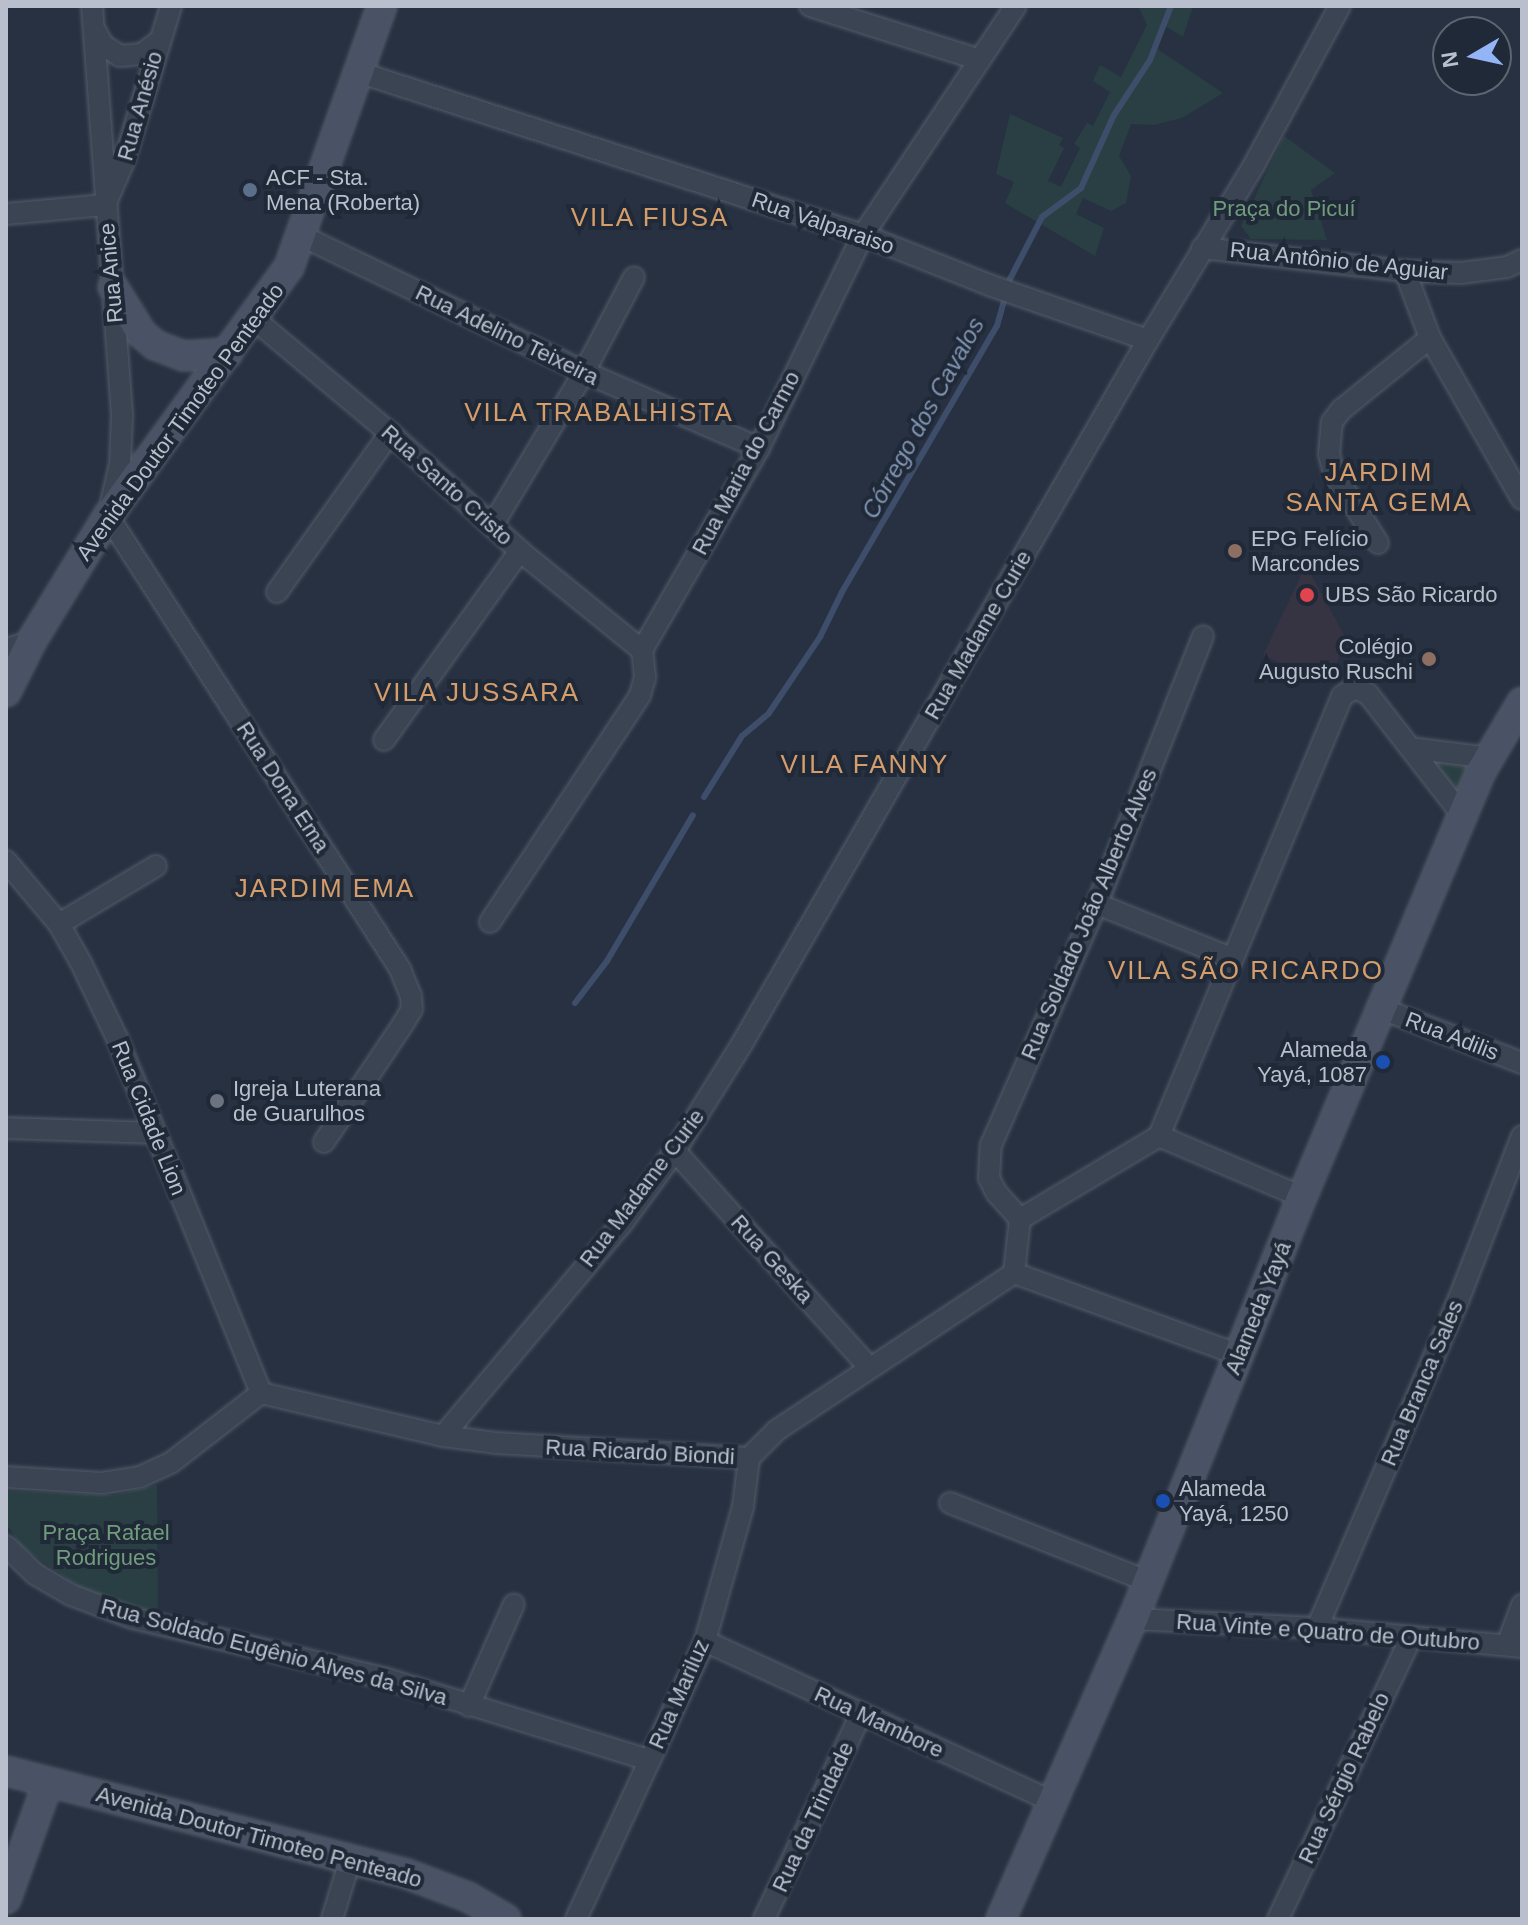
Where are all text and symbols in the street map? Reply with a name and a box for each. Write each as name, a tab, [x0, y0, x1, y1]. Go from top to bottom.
north arrow	[1432, 16, 1512, 96]
street label: Rua Anésio	[112, 48, 168, 164]
text: N	[1436, 50, 1463, 69]
place label: ACF - Sta. Mena (Roberta)	[266, 164, 420, 216]
marker: ACF - Sta. Mena (Roberta)	[241, 181, 259, 199]
street label: Rua Valparaiso	[748, 186, 898, 260]
park label: Praça do Picuí	[1212, 196, 1356, 222]
district label: VILA FIUSA	[570, 202, 730, 234]
street label: Rua Anice	[93, 221, 129, 325]
street label: Rua Antônio de Aguiar	[1228, 236, 1450, 286]
street label: Avenida Doutor Timoteo Penteado	[70, 278, 290, 566]
street label: Rua Adelino Teixeira	[411, 279, 603, 391]
water label: Córrego dos Cavalos	[856, 312, 990, 524]
street label: Rua Maria do Carmo	[686, 367, 806, 559]
district label: VILA TRABALHISTA	[463, 397, 735, 429]
street label: Rua Santo Cristo	[376, 419, 518, 551]
district label: JARDIM SANTA GEMA	[1285, 457, 1473, 518]
place label: EPG Felício Marcondes	[1251, 525, 1368, 576]
marker: EPG Felício Marcondes	[1226, 542, 1244, 560]
street label: Rua Madame Curie	[919, 546, 1037, 724]
place label: UBS São Ricardo	[1325, 582, 1497, 608]
marker: UBS São Ricardo	[1296, 584, 1318, 606]
place label: Colégio Augusto Ruschi	[1259, 633, 1413, 684]
marker: Colégio Augusto Ruschi	[1420, 650, 1438, 668]
district label: VILA JUSSARA	[373, 677, 581, 709]
street label: Rua Dona Ema	[231, 717, 335, 857]
district label: VILA FANNY	[780, 749, 950, 781]
street label: Rua Soldado João Alberto Alves	[1015, 763, 1163, 1065]
district label: JARDIM EMA	[235, 873, 415, 905]
district label: VILA SÃO RICARDO	[1107, 955, 1385, 987]
street label: Rua Adilis	[1401, 1006, 1503, 1066]
place label: Alameda Yayá, 1087	[1257, 1036, 1367, 1088]
street label: Rua Cidade Lion	[106, 1037, 192, 1199]
marker: Alameda Yayá, 1087	[1374, 1053, 1392, 1071]
place label: Igreja Luterana de Guarulhos	[233, 1075, 381, 1126]
marker: Igreja Luterana de Guarulhos	[208, 1092, 226, 1110]
street label: Rua Madame Curie	[574, 1104, 710, 1272]
street label: Rua Geska	[725, 1209, 819, 1309]
street label: Alameda Yayá	[1219, 1237, 1297, 1379]
street label: Rua Branca Sales	[1375, 1296, 1469, 1470]
street label: Rua Ricardo Biondi	[545, 1434, 735, 1470]
place label: Alameda Yayá, 1250	[1179, 1475, 1289, 1526]
marker: Alameda Yayá, 1250	[1154, 1492, 1172, 1510]
park label: Praça Rafael Rodrigues	[42, 1519, 170, 1570]
street label: Rua Soldado Eugênio Alves da Silva	[98, 1593, 450, 1711]
street label: Rua Vinte e Quatro de Outubro	[1175, 1608, 1481, 1656]
street label: Rua Mariluz	[643, 1635, 715, 1753]
street label: Rua Mambore	[810, 1681, 948, 1763]
street label: Rua Sérgio Rabelo	[1293, 1688, 1395, 1868]
street label: Rua da Trindade	[767, 1738, 859, 1896]
street label: Avenida Doutor Timoteo Penteado	[93, 1781, 425, 1893]

